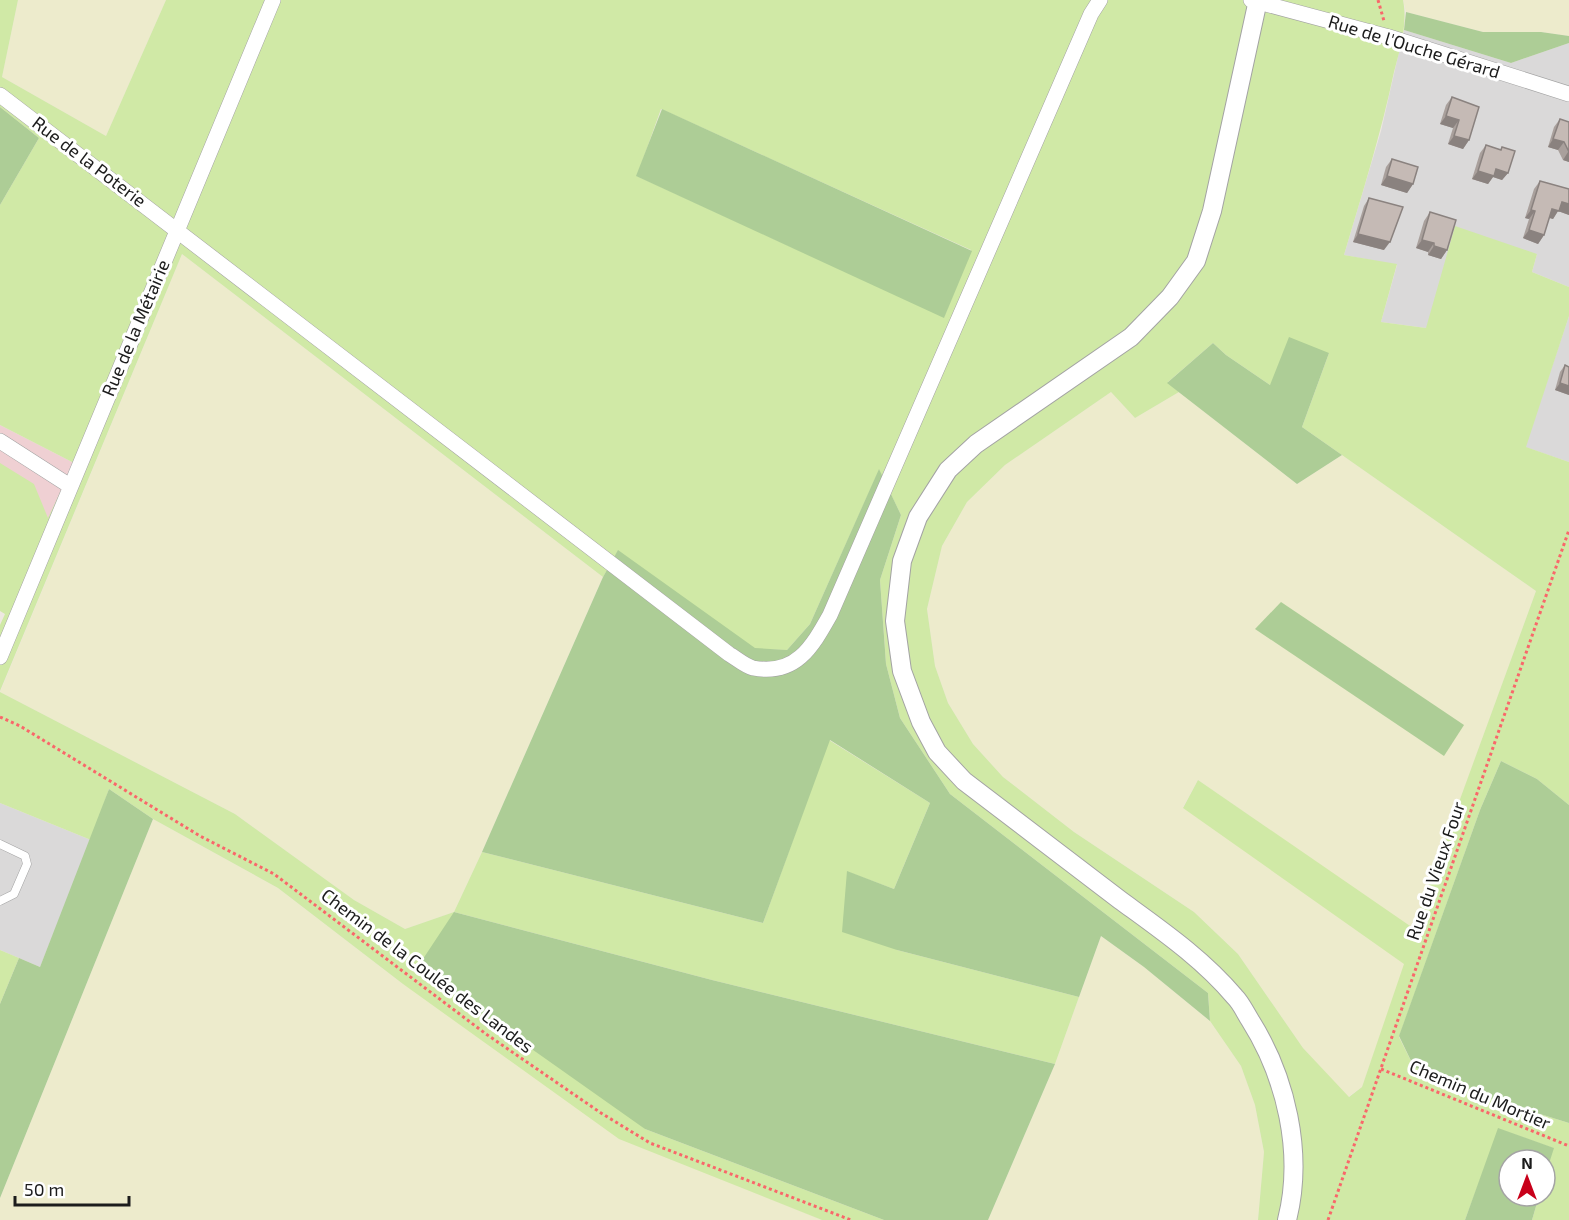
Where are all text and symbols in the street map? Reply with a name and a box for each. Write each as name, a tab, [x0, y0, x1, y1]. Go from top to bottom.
street label: Rue de l'Ouche Gérard	[1326, 9, 1503, 83]
street label: Rue de la Poterie	[28, 111, 151, 211]
street label: Rue de la Métairie	[96, 256, 174, 399]
street label: Rue du Vieux Four	[1401, 798, 1469, 943]
street label: Chemin de la Coulée des Landes	[317, 883, 538, 1057]
street label: Chemin du Mortier	[1407, 1054, 1554, 1134]
north arrow	[1497, 1148, 1557, 1208]
text: N	[1521, 1153, 1533, 1172]
scale bar	[15, 1169, 129, 1207]
text: 50 m	[24, 1178, 64, 1200]

